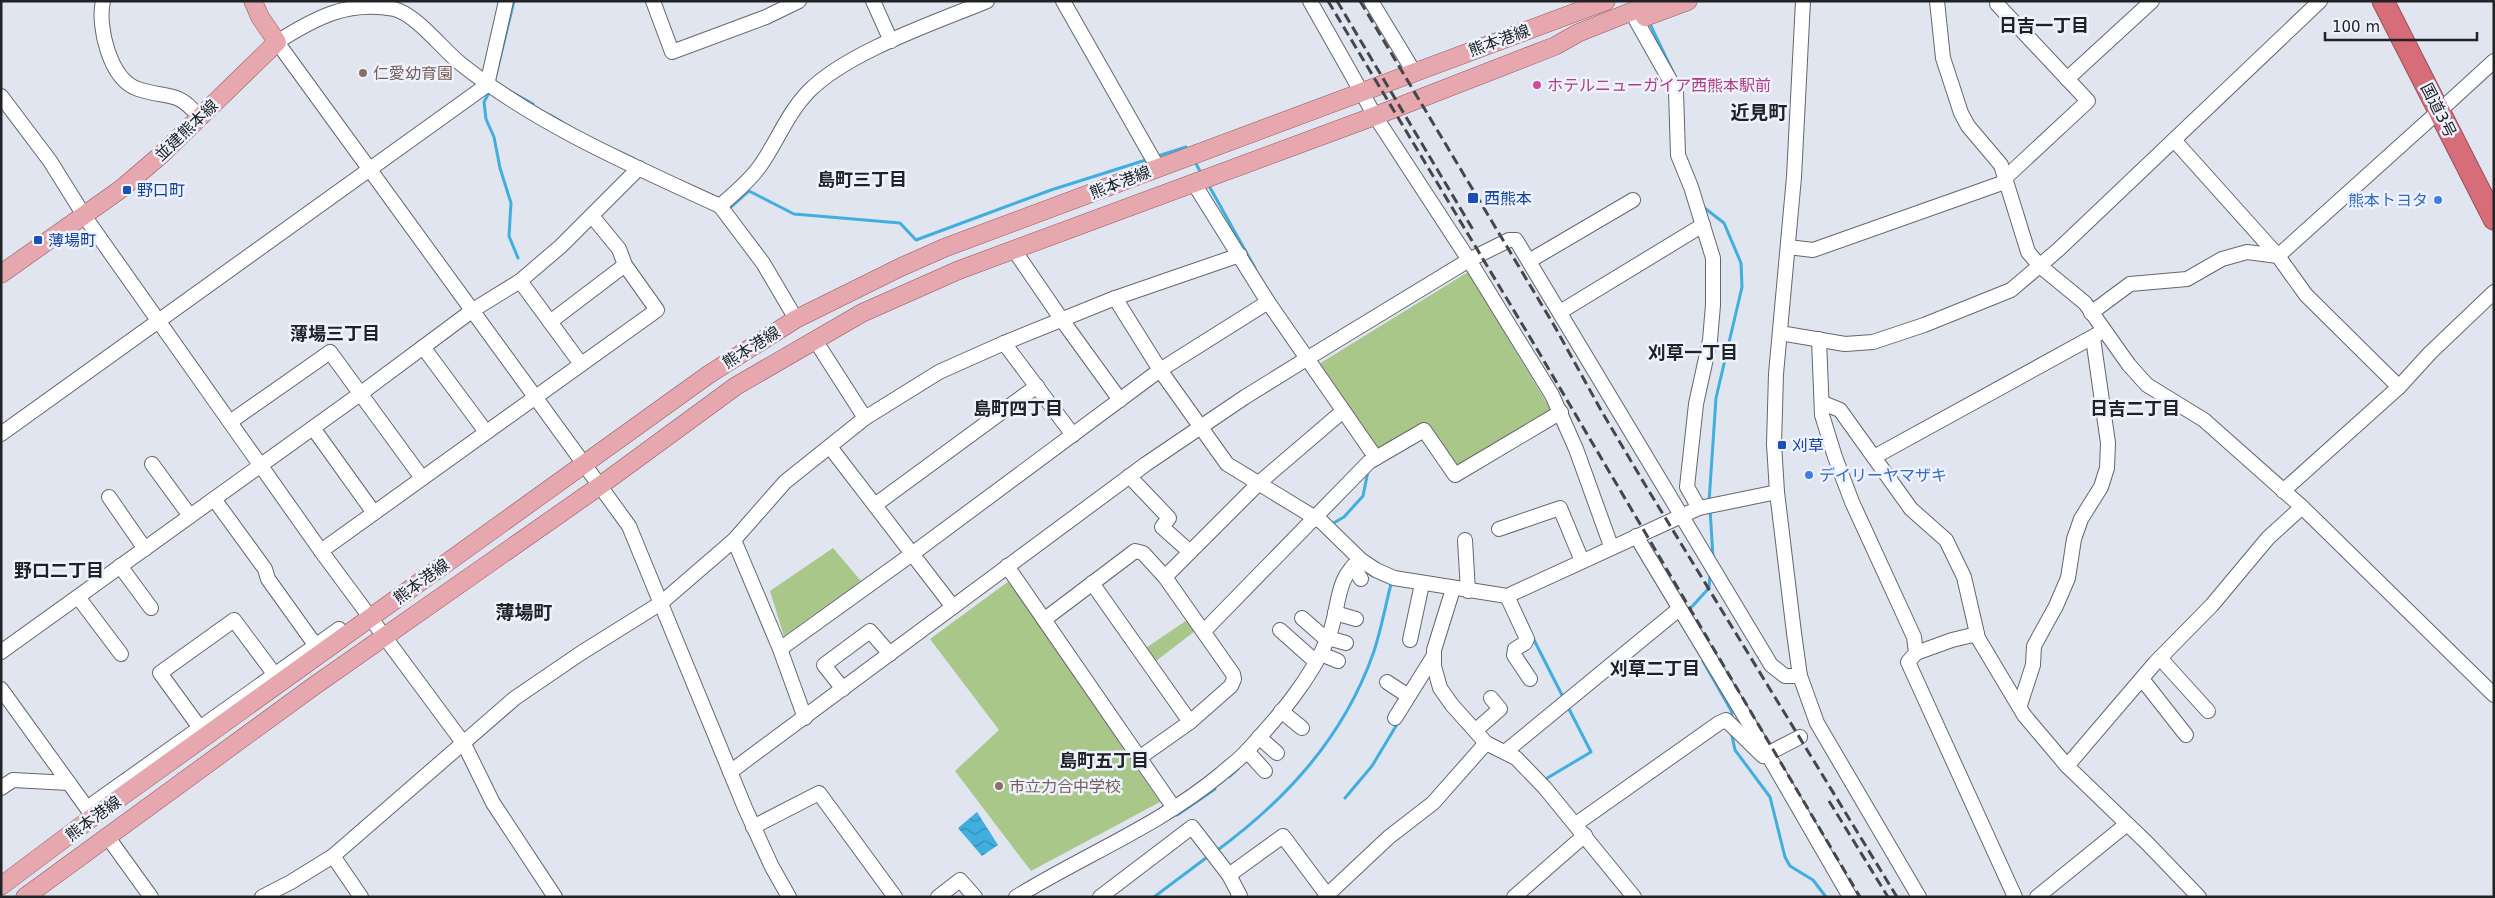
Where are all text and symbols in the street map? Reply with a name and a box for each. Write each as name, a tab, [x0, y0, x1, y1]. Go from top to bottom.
scale bar	[2325, 10, 2478, 42]
district label: 日吉一丁目	[1999, 15, 2089, 36]
text: 100 m	[2332, 18, 2380, 36]
street label: 熊本港線	[1466, 21, 1532, 60]
place label: 仁愛幼育園	[373, 64, 453, 83]
marker: 仁愛幼育園	[357, 67, 369, 79]
place label: ホテルニューガイア西熊本駅前	[1547, 76, 1771, 95]
marker: ホテルニューガイア西熊本駅前	[1531, 79, 1543, 91]
street label: 国道3号	[2417, 80, 2460, 140]
street label: 並建熊本線	[151, 96, 222, 165]
district label: 近見町	[1730, 101, 1788, 123]
street label: 熊本港線	[1087, 162, 1153, 203]
district label: 島町三丁目	[817, 169, 907, 190]
place label: 野口町	[137, 181, 185, 200]
marker: 野口町	[121, 184, 133, 196]
place label: 西熊本	[1484, 189, 1532, 208]
marker: 西熊本	[1466, 191, 1480, 205]
place label: 熊本トヨタ	[2348, 191, 2428, 210]
marker: 熊本トヨタ	[2432, 194, 2444, 206]
place label: 薄場町	[48, 231, 96, 250]
marker: 薄場町	[32, 234, 44, 246]
street label: 熊本港線	[719, 322, 783, 372]
district label: 薄場三丁目	[290, 323, 380, 344]
district label: 刈草一丁目	[1648, 342, 1738, 363]
district label: 島町四丁目	[973, 398, 1063, 419]
district label: 日吉二丁目	[2090, 398, 2180, 419]
place label: 刈草	[1792, 436, 1824, 455]
marker: 刈草	[1776, 439, 1788, 451]
place label: デイリーヤマザキ	[1819, 466, 1947, 485]
marker: デイリーヤマザキ	[1803, 469, 1815, 481]
street label: 熊本港線	[390, 555, 453, 608]
district label: 野口二丁目	[14, 560, 104, 581]
district label: 薄場町	[495, 601, 553, 623]
district label: 刈草二丁目	[1610, 658, 1700, 679]
district label: 島町五丁目	[1059, 750, 1149, 771]
place label: 市立力合中学校	[1009, 777, 1121, 796]
marker: 市立力合中学校	[993, 780, 1005, 792]
street label: 熊本港線	[62, 792, 125, 845]

